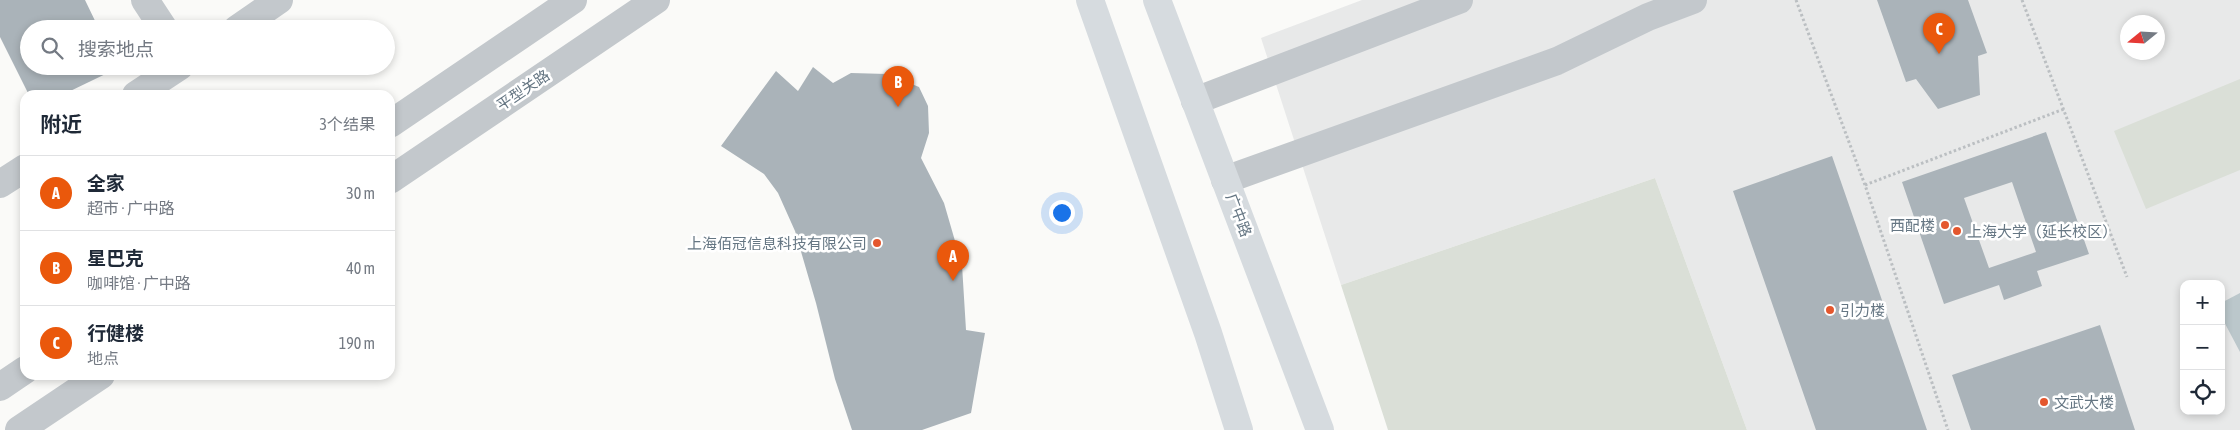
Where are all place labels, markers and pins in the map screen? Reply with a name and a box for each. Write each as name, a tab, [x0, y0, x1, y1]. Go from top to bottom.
pin: C	[1923, 13, 1955, 54]
pin: B	[882, 66, 914, 107]
place label: 西配楼	[1890, 217, 1935, 234]
marker: 西配楼	[1939, 219, 1951, 231]
place label: 上海大学（延长校区）	[1967, 223, 2117, 240]
marker: 上海大学（延长校区）	[1951, 225, 1963, 237]
place label: 上海佰冠信息科技有限公司	[687, 235, 867, 252]
marker: 上海佰冠信息科技有限公司	[871, 237, 883, 249]
pin: A	[937, 240, 969, 281]
place label: 引力楼	[1840, 302, 1885, 319]
marker: 引力楼	[1824, 304, 1836, 316]
place label: 文武大楼	[2054, 394, 2114, 411]
marker: 文武大楼	[2038, 396, 2050, 408]

